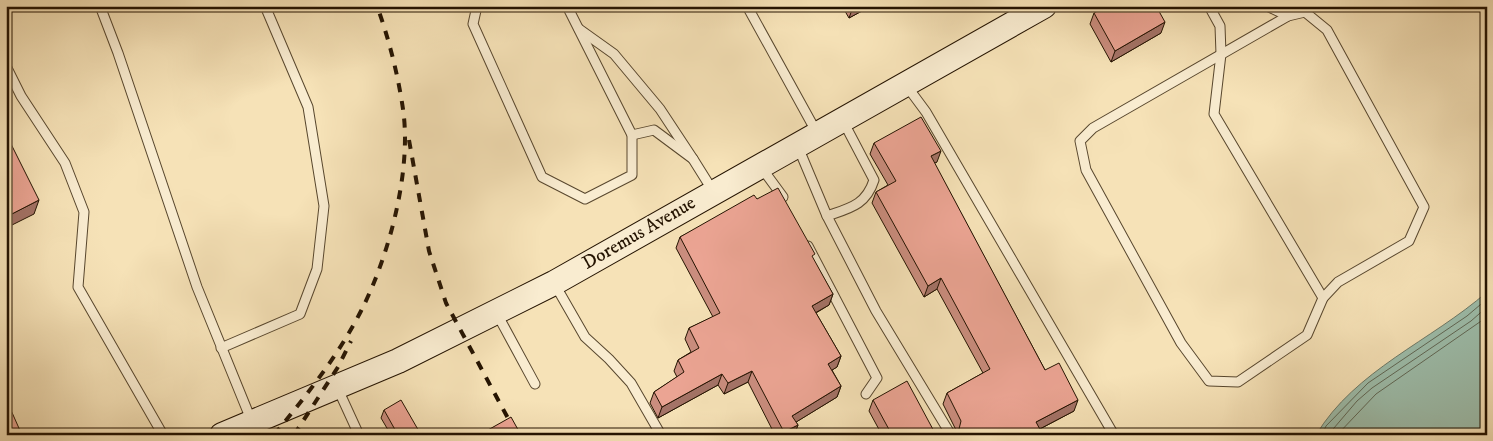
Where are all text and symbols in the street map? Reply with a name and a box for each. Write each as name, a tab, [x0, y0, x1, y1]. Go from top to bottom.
street label: Doremus Avenue	[578, 191, 700, 275]

